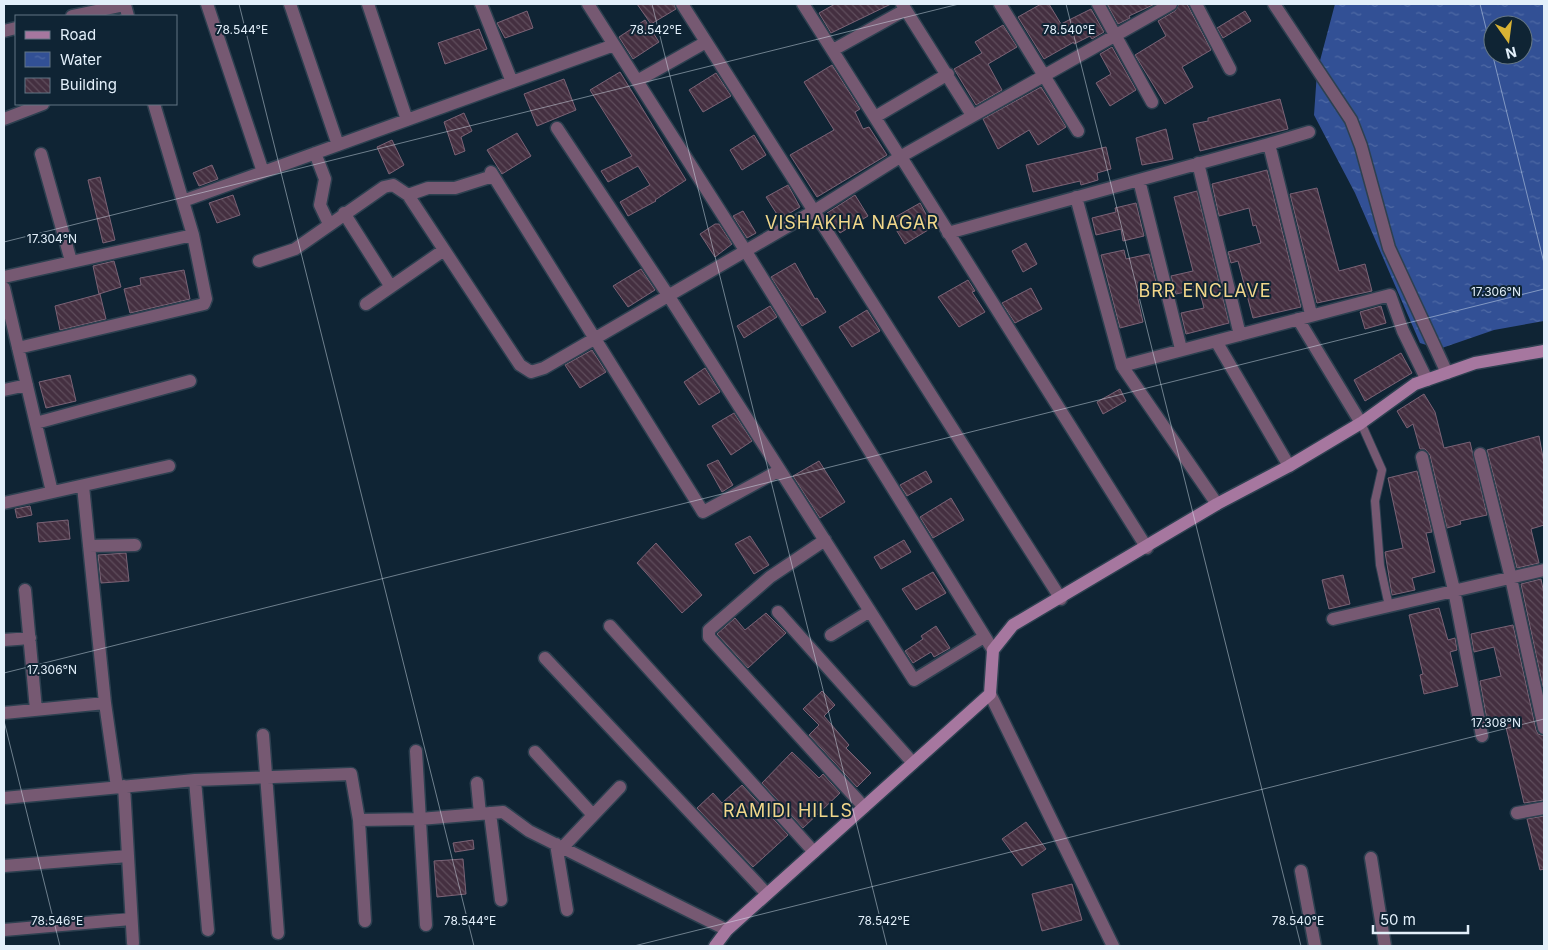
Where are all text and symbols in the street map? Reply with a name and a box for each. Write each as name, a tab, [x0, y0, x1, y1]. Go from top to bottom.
legend	[15, 15, 178, 105]
north arrow	[1483, 15, 1533, 65]
text: 78.544°E	[216, 22, 268, 37]
text: 78.542°E	[630, 22, 682, 37]
text: 78.540°E	[1043, 22, 1095, 37]
text: Road	[60, 25, 96, 44]
text: N	[1504, 44, 1518, 63]
text: Water	[60, 50, 102, 69]
text: Building	[60, 75, 117, 94]
district label: VISHAKHA NAGAR	[765, 212, 939, 233]
text: 17.304°N	[27, 231, 77, 246]
district label: BRR ENCLAVE	[1138, 280, 1272, 301]
text: 17.306°N	[1471, 284, 1521, 299]
text: 17.306°N	[27, 662, 77, 677]
text: 17.308°N	[1471, 715, 1521, 730]
district label: RAMIDI HILLS	[723, 800, 853, 821]
scale bar	[1373, 902, 1468, 934]
text: 50 m	[1380, 910, 1416, 929]
text: 78.546°E	[31, 913, 83, 928]
text: 78.544°E	[444, 913, 496, 928]
text: 78.542°E	[858, 913, 910, 928]
text: 78.540°E	[1272, 913, 1324, 928]

